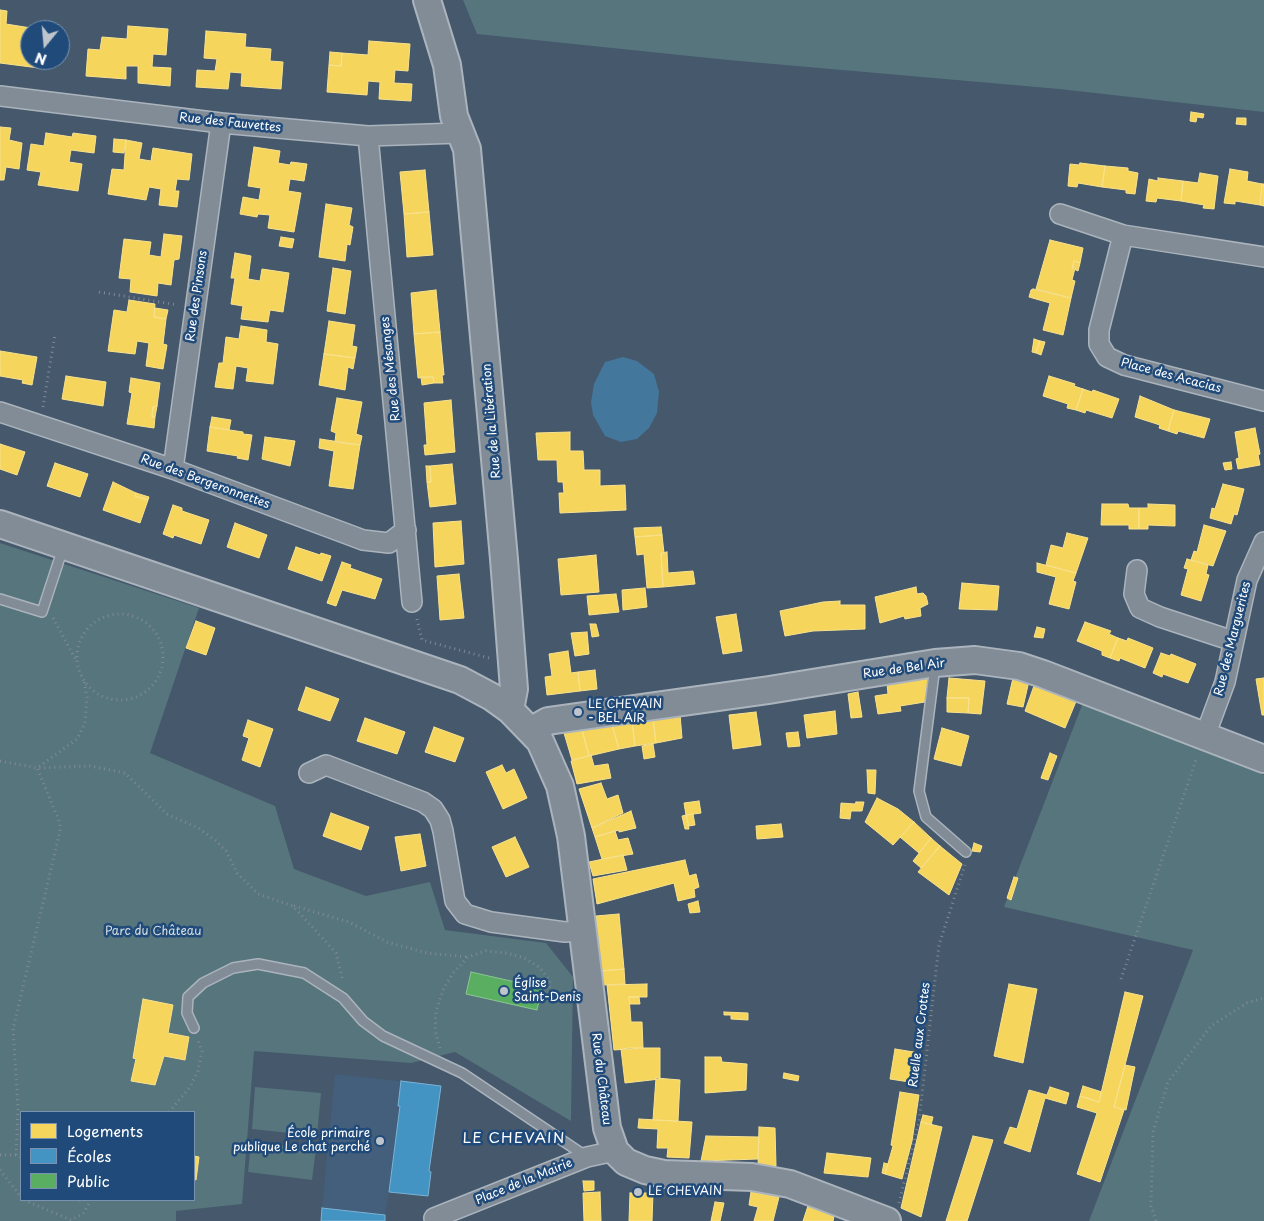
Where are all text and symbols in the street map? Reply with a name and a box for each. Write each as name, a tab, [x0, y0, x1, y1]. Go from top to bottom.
north arrow	[20, 20, 70, 70]
text: N	[32, 47, 49, 71]
street label: Rue des Fauvettes	[178, 110, 282, 136]
street label: Rue des Pinsons	[183, 250, 211, 342]
street label: Rue des Mésanges	[378, 316, 404, 422]
street label: Place des Acacias	[1119, 356, 1223, 396]
street label: Rue de la Libération	[480, 363, 504, 479]
street label: Rue des Bergeronnettes	[139, 452, 271, 512]
street label: Rue des Marguerites	[1212, 580, 1254, 698]
street label: Rue de Bel Air	[862, 656, 946, 682]
place label: LE CHEVAIN - BEL AIR	[588, 698, 662, 726]
marker: LE CHEVAIN - BEL AIR	[572, 706, 584, 718]
park label: Parc du Château	[105, 925, 201, 939]
place label: Église Saint-Denis	[514, 977, 581, 1005]
street label: Ruelle aux Crottes	[906, 982, 934, 1088]
marker: Église Saint-Denis	[498, 985, 510, 997]
street label: Rue du Château	[588, 1032, 614, 1126]
legend	[20, 1111, 195, 1201]
text: Logements	[67, 1119, 143, 1142]
place label: École primaire publique Le chat perché	[233, 1127, 370, 1155]
district label: LE CHEVAIN	[461, 1130, 567, 1148]
marker: École primaire publique Le chat perché	[374, 1135, 386, 1147]
text: Écoles	[67, 1144, 111, 1167]
street label: Place de la Mairie	[473, 1156, 575, 1208]
text: Public	[67, 1169, 110, 1192]
place label: LE CHEVAIN	[648, 1185, 722, 1199]
marker: LE CHEVAIN	[632, 1186, 644, 1198]

